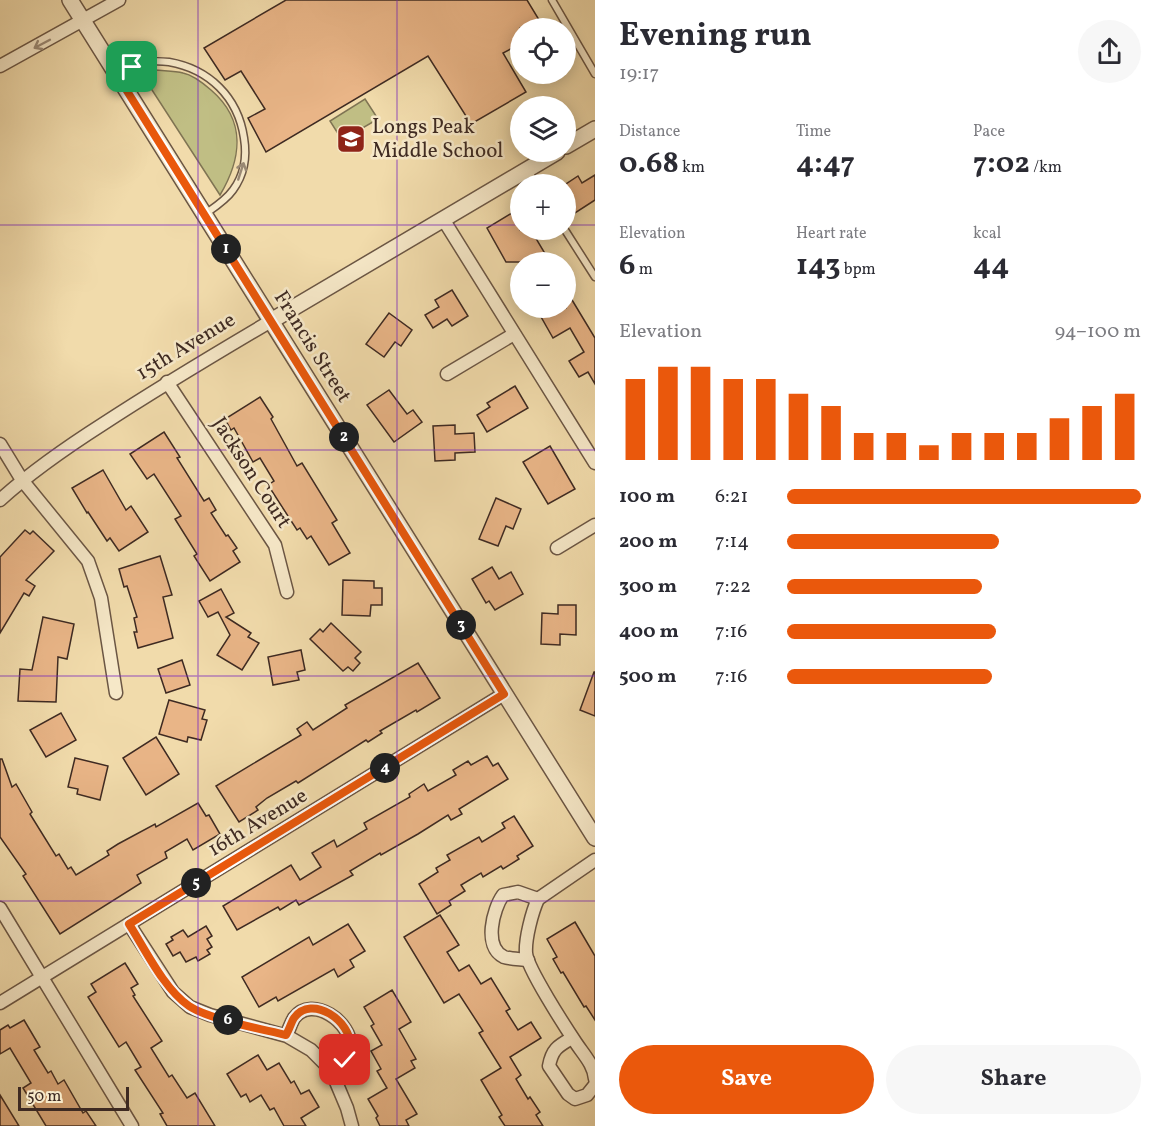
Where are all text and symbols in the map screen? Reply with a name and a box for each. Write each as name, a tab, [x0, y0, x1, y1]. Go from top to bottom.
text: Evening run	[619, 14, 812, 60]
map controls	[510, 18, 576, 318]
button: locate	[510, 18, 576, 84]
button: share	[1078, 20, 1141, 83]
one-way arrow	[34, 38, 51, 50]
pin	[106, 41, 157, 92]
icon: arrive	[115, 50, 148, 83]
text: 19:17	[619, 60, 659, 88]
button: layers	[510, 96, 576, 162]
place label: Longs Peak Middle School	[372, 113, 503, 166]
text: Distance	[619, 121, 680, 143]
text: Time	[796, 121, 831, 143]
text: Pace	[973, 121, 1005, 143]
school or university icon: Longs Peak Middle School	[335, 123, 367, 155]
text: 0.68	[619, 143, 679, 185]
text: 4:47	[796, 143, 855, 185]
text: 7:02	[973, 143, 1030, 185]
text: km	[679, 157, 705, 179]
text: /km	[1030, 157, 1062, 179]
one-way arrow	[236, 162, 247, 181]
button: +	[510, 174, 576, 240]
text: Elevation	[619, 223, 686, 245]
text: Heart rate	[796, 223, 867, 245]
text: kcal	[973, 223, 1001, 245]
pin: 1	[211, 234, 241, 264]
text: 1	[223, 238, 229, 260]
text: 6	[619, 245, 635, 287]
text: 143	[796, 245, 841, 287]
text: 44	[973, 245, 1009, 287]
button: −	[510, 252, 576, 318]
text: m	[635, 259, 653, 281]
text: bpm	[841, 259, 876, 281]
street label: Francis Street	[266, 286, 358, 408]
street label: 15th Avenue	[131, 306, 241, 388]
text: Elevation	[619, 318, 702, 346]
text: 94–100 m	[1055, 318, 1141, 346]
street label: Jackson Court	[204, 412, 298, 534]
pin: 2	[329, 422, 359, 452]
text: 2	[340, 426, 348, 448]
text: 100 m	[619, 483, 675, 511]
text: 6:21	[715, 483, 748, 511]
text: 200 m	[619, 528, 677, 556]
text: 7:14	[715, 528, 749, 556]
text: 300 m	[619, 573, 677, 601]
text: 7:22	[715, 573, 751, 601]
pin: 3	[446, 610, 476, 640]
text: 3	[457, 614, 465, 636]
text: 400 m	[619, 618, 679, 646]
text: 7:16	[715, 618, 747, 646]
text: 500 m	[619, 663, 677, 691]
text: 7:16	[715, 663, 747, 691]
pin: 4	[370, 753, 400, 783]
text: 4	[380, 757, 390, 779]
street label: 16th Avenue	[203, 782, 313, 864]
pin: 5	[181, 868, 211, 898]
text: 5	[192, 872, 200, 894]
pin: 6	[213, 1005, 243, 1035]
text: 6	[224, 1009, 232, 1031]
pin	[319, 1034, 370, 1085]
icon: check	[328, 1043, 361, 1076]
button: Save	[619, 1045, 874, 1114]
button: Share	[886, 1045, 1141, 1114]
scale bar	[18, 1084, 129, 1112]
text: 50 m	[27, 1086, 61, 1108]

